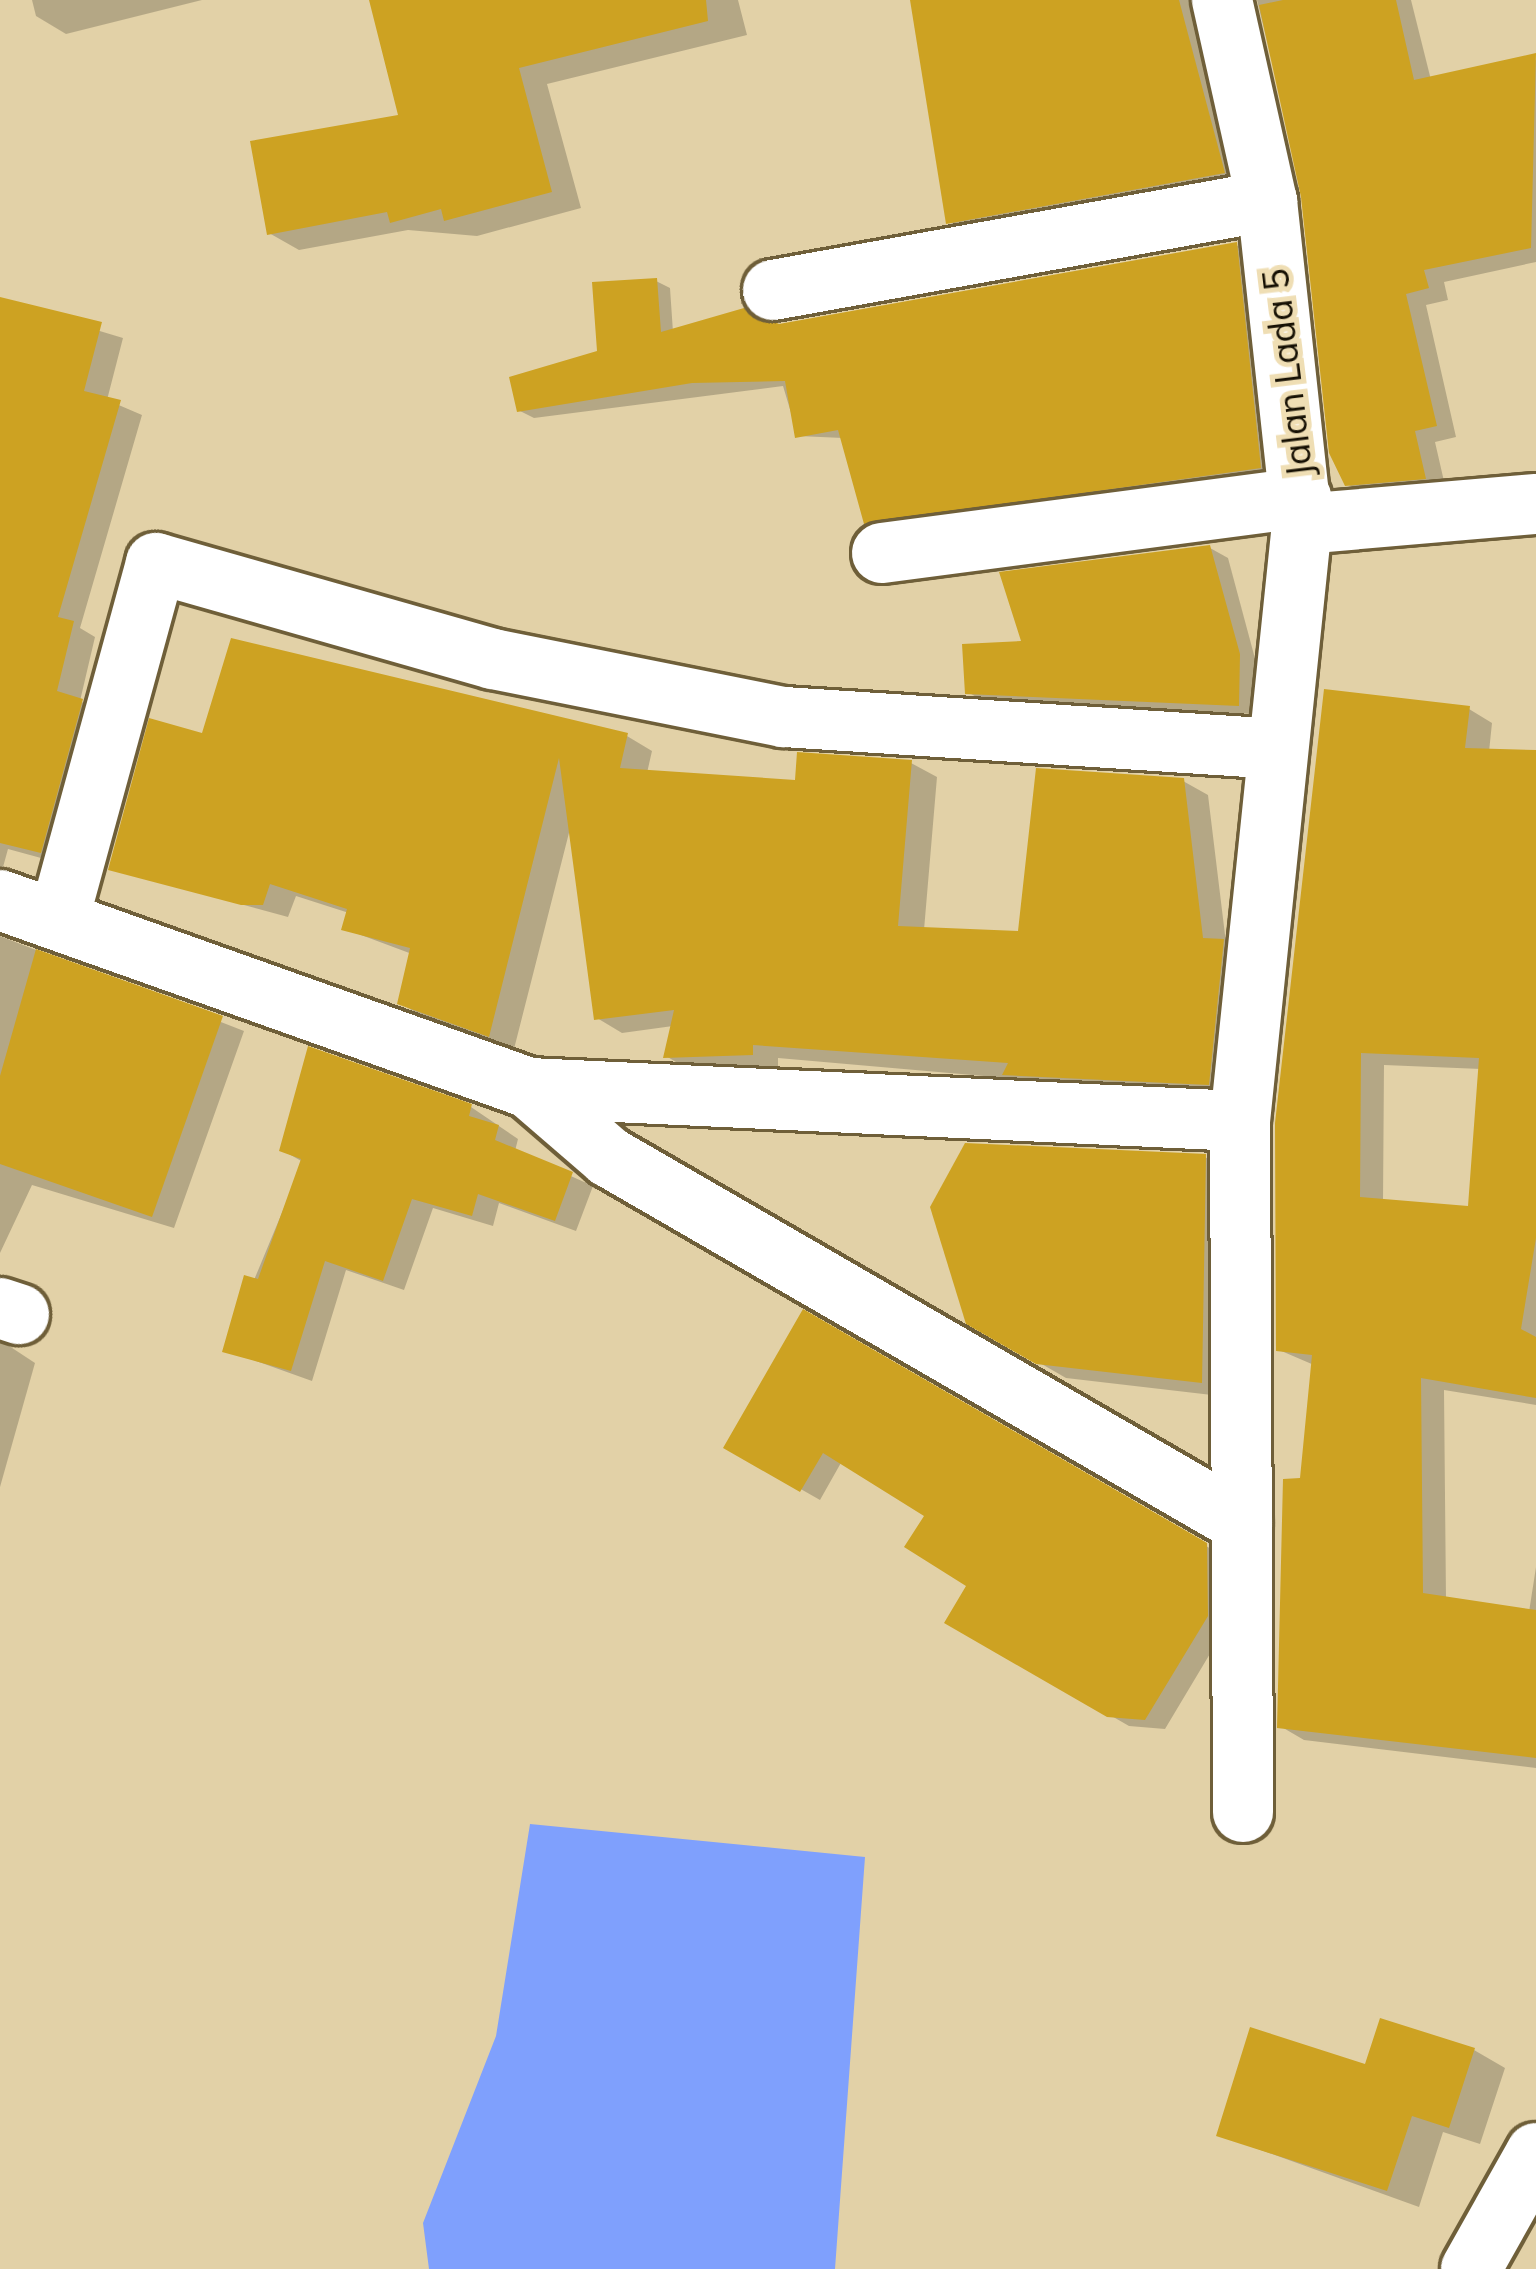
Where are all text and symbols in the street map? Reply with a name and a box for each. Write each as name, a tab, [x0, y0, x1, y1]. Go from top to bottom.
street label: Jalan Lada 5	[1253, 266, 1321, 480]

